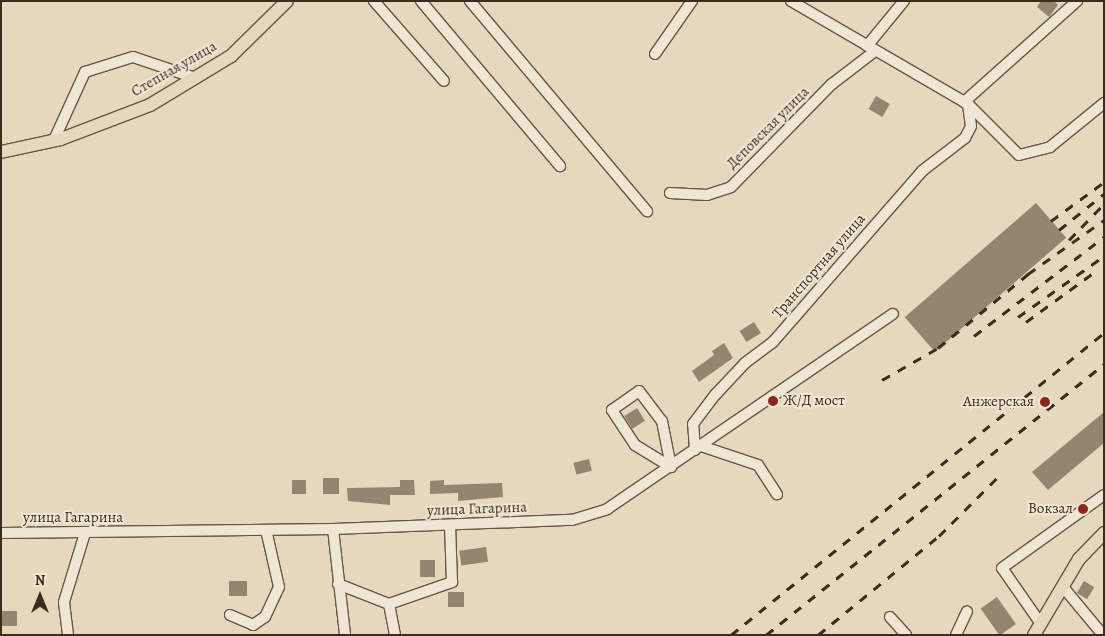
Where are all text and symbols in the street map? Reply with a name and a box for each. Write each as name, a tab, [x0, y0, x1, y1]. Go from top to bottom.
street label: Степная улица	[128, 37, 220, 101]
street label: Деповская улица	[723, 83, 813, 173]
street label: Транспортная улица	[769, 210, 869, 322]
place label: Ж/Д мост	[783, 392, 845, 410]
place label: Анжерская	[963, 393, 1034, 411]
marker: Ж/Д мост	[767, 395, 779, 407]
marker: Анжерская	[1038, 395, 1052, 409]
street label: улица Гагарина	[427, 498, 527, 520]
place label: Вокзал	[1028, 500, 1073, 518]
marker: Вокзал	[1077, 503, 1089, 515]
street label: улица Гагарина	[23, 509, 123, 527]
north arrow	[15, 571, 65, 621]
text: N	[35, 571, 45, 590]

